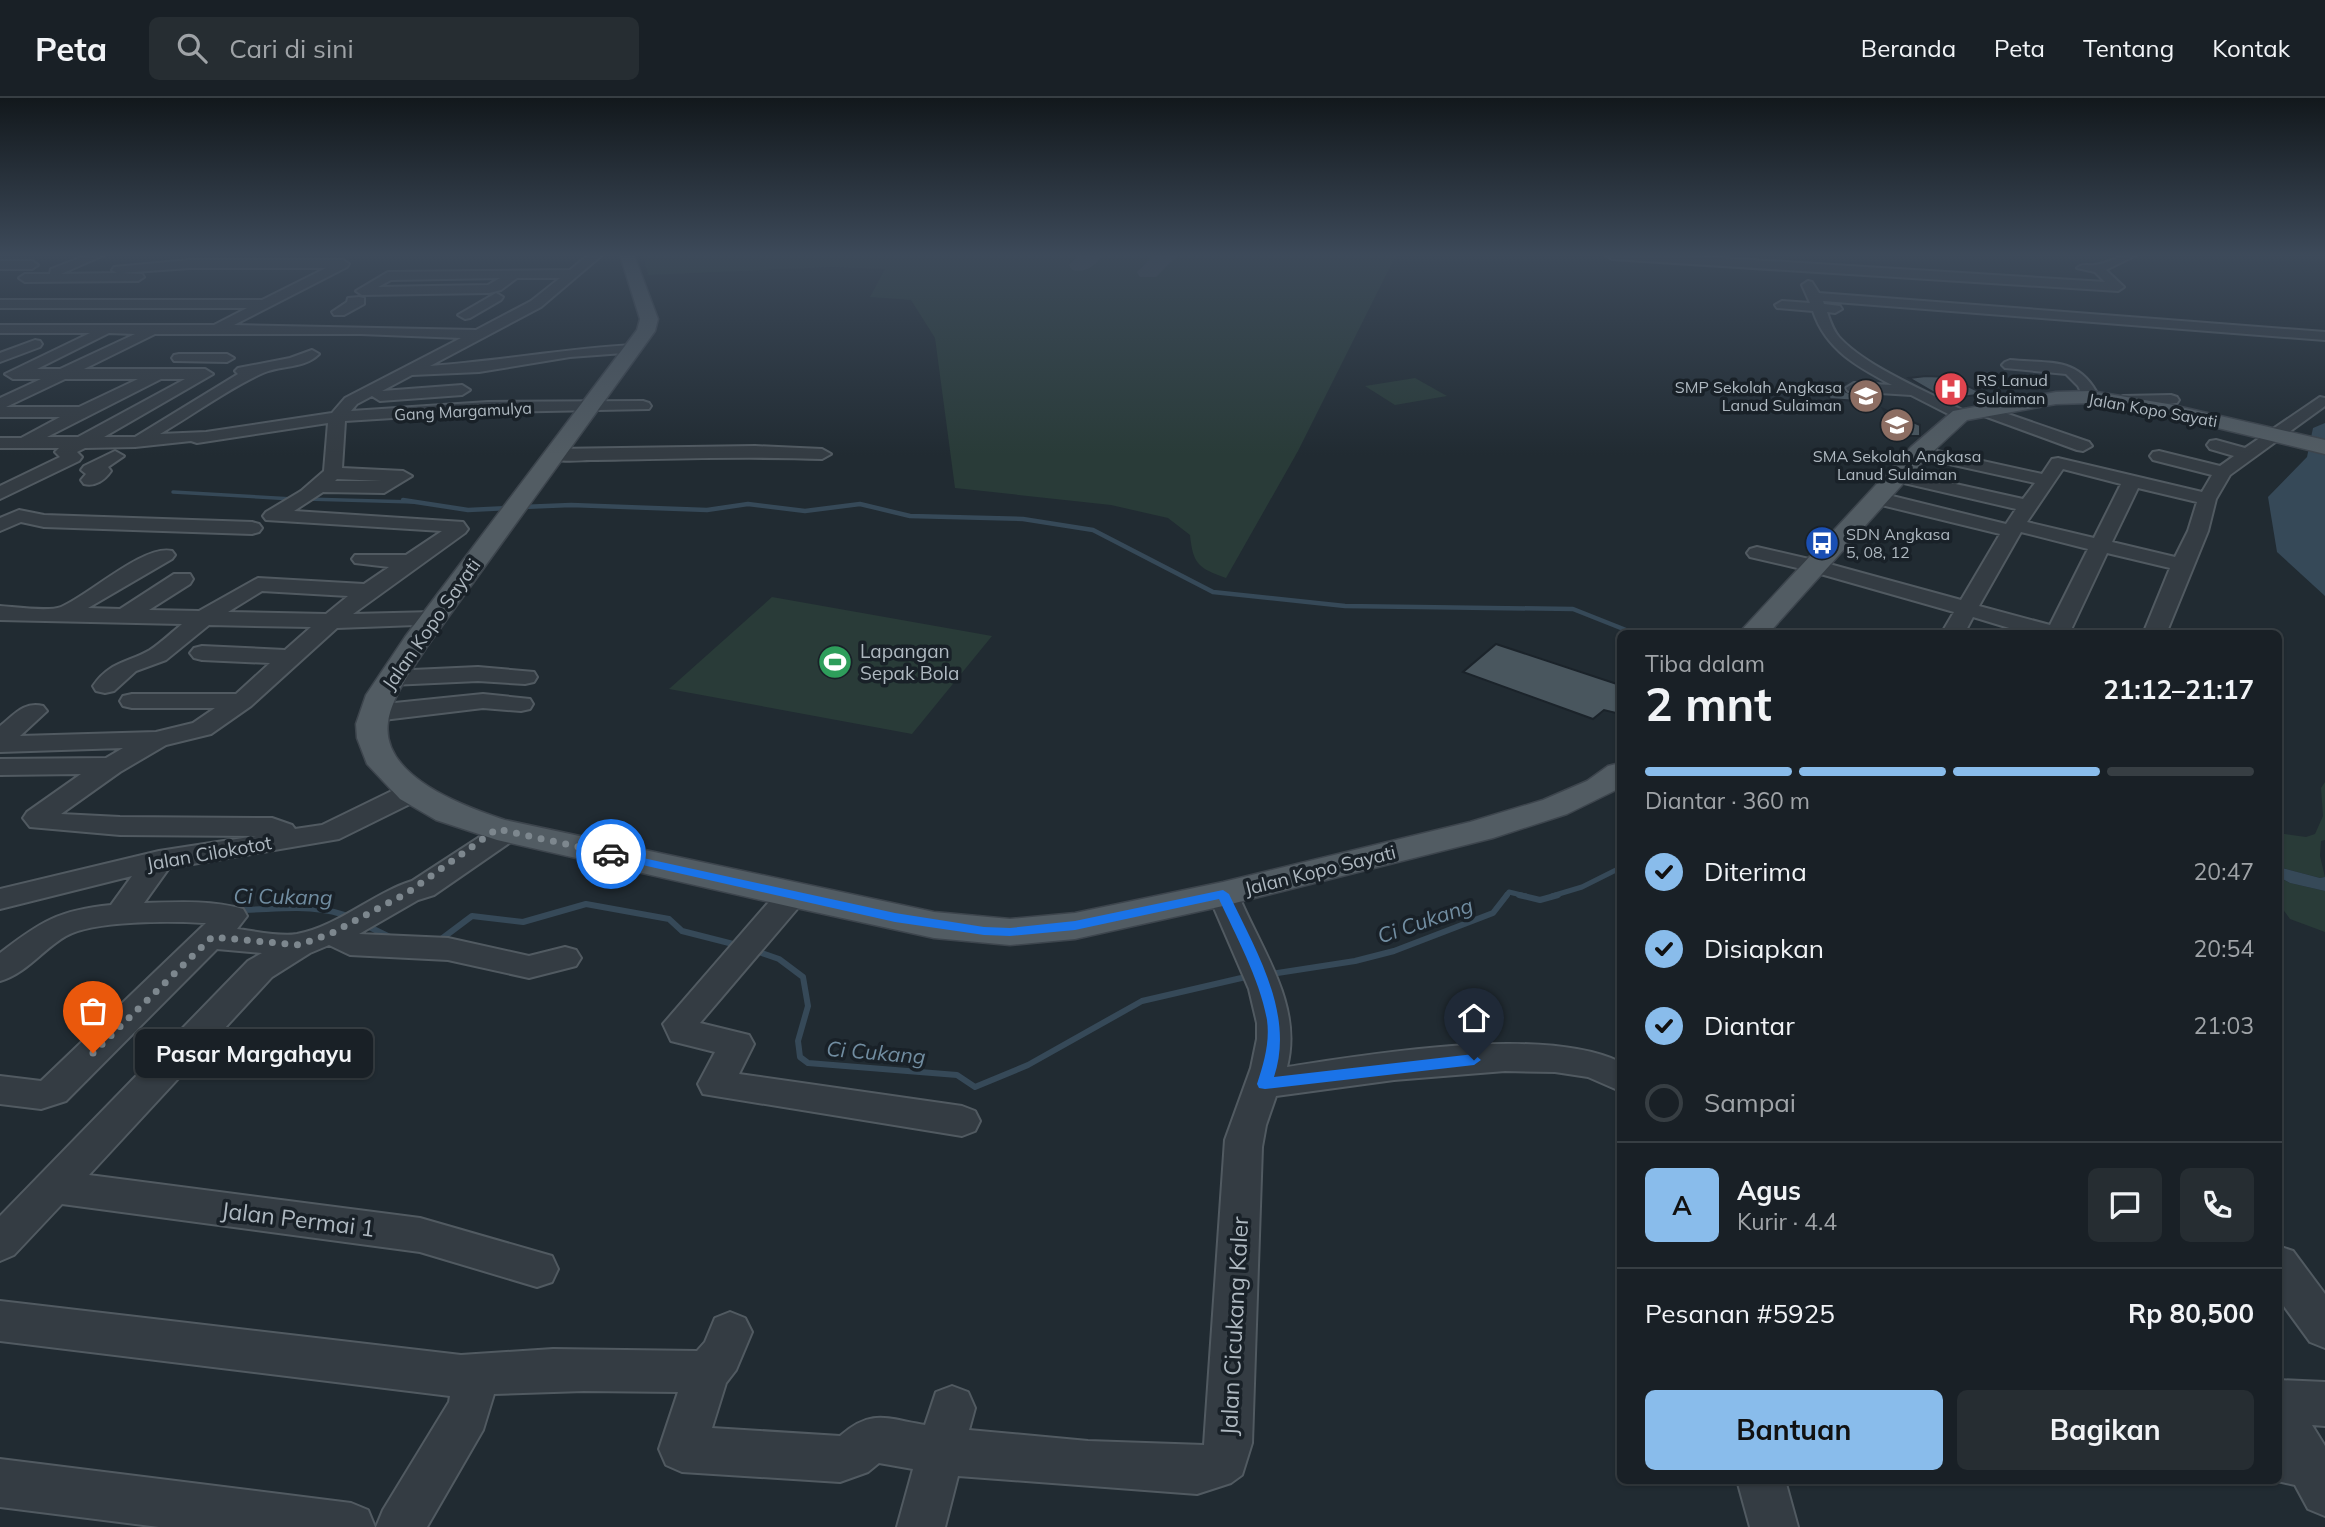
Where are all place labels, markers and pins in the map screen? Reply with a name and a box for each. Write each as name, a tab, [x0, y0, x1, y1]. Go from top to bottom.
hospital icon: RS Lanud Sulaiman	[1932, 370, 1970, 408]
place label: RS Lanud Sulaiman	[1976, 370, 2048, 408]
place label: SMP Sekolah Angkasa Lanud Sulaiman	[1675, 377, 1842, 415]
school or university icon: SMP Sekolah Angkasa Lanud Sulaiman	[1847, 377, 1885, 415]
school or university icon: SMA Sekolah Angkasa Lanud Sulaiman	[1878, 406, 1916, 444]
place label: SMA Sekolah Angkasa Lanud Sulaiman	[1813, 446, 1981, 484]
bus stop icon: SDN Angkasa 5, 08, 12	[1803, 524, 1841, 562]
place label: SDN Angkasa 5, 08, 12	[1846, 524, 1950, 562]
place label: Lapangan Sepak Bola	[860, 639, 959, 685]
sports icon: Lapangan Sepak Bola	[816, 643, 854, 681]
pin	[63, 981, 123, 1053]
pin	[1444, 988, 1504, 1060]
callout: Pasar Margahayu	[135, 1028, 373, 1077]

